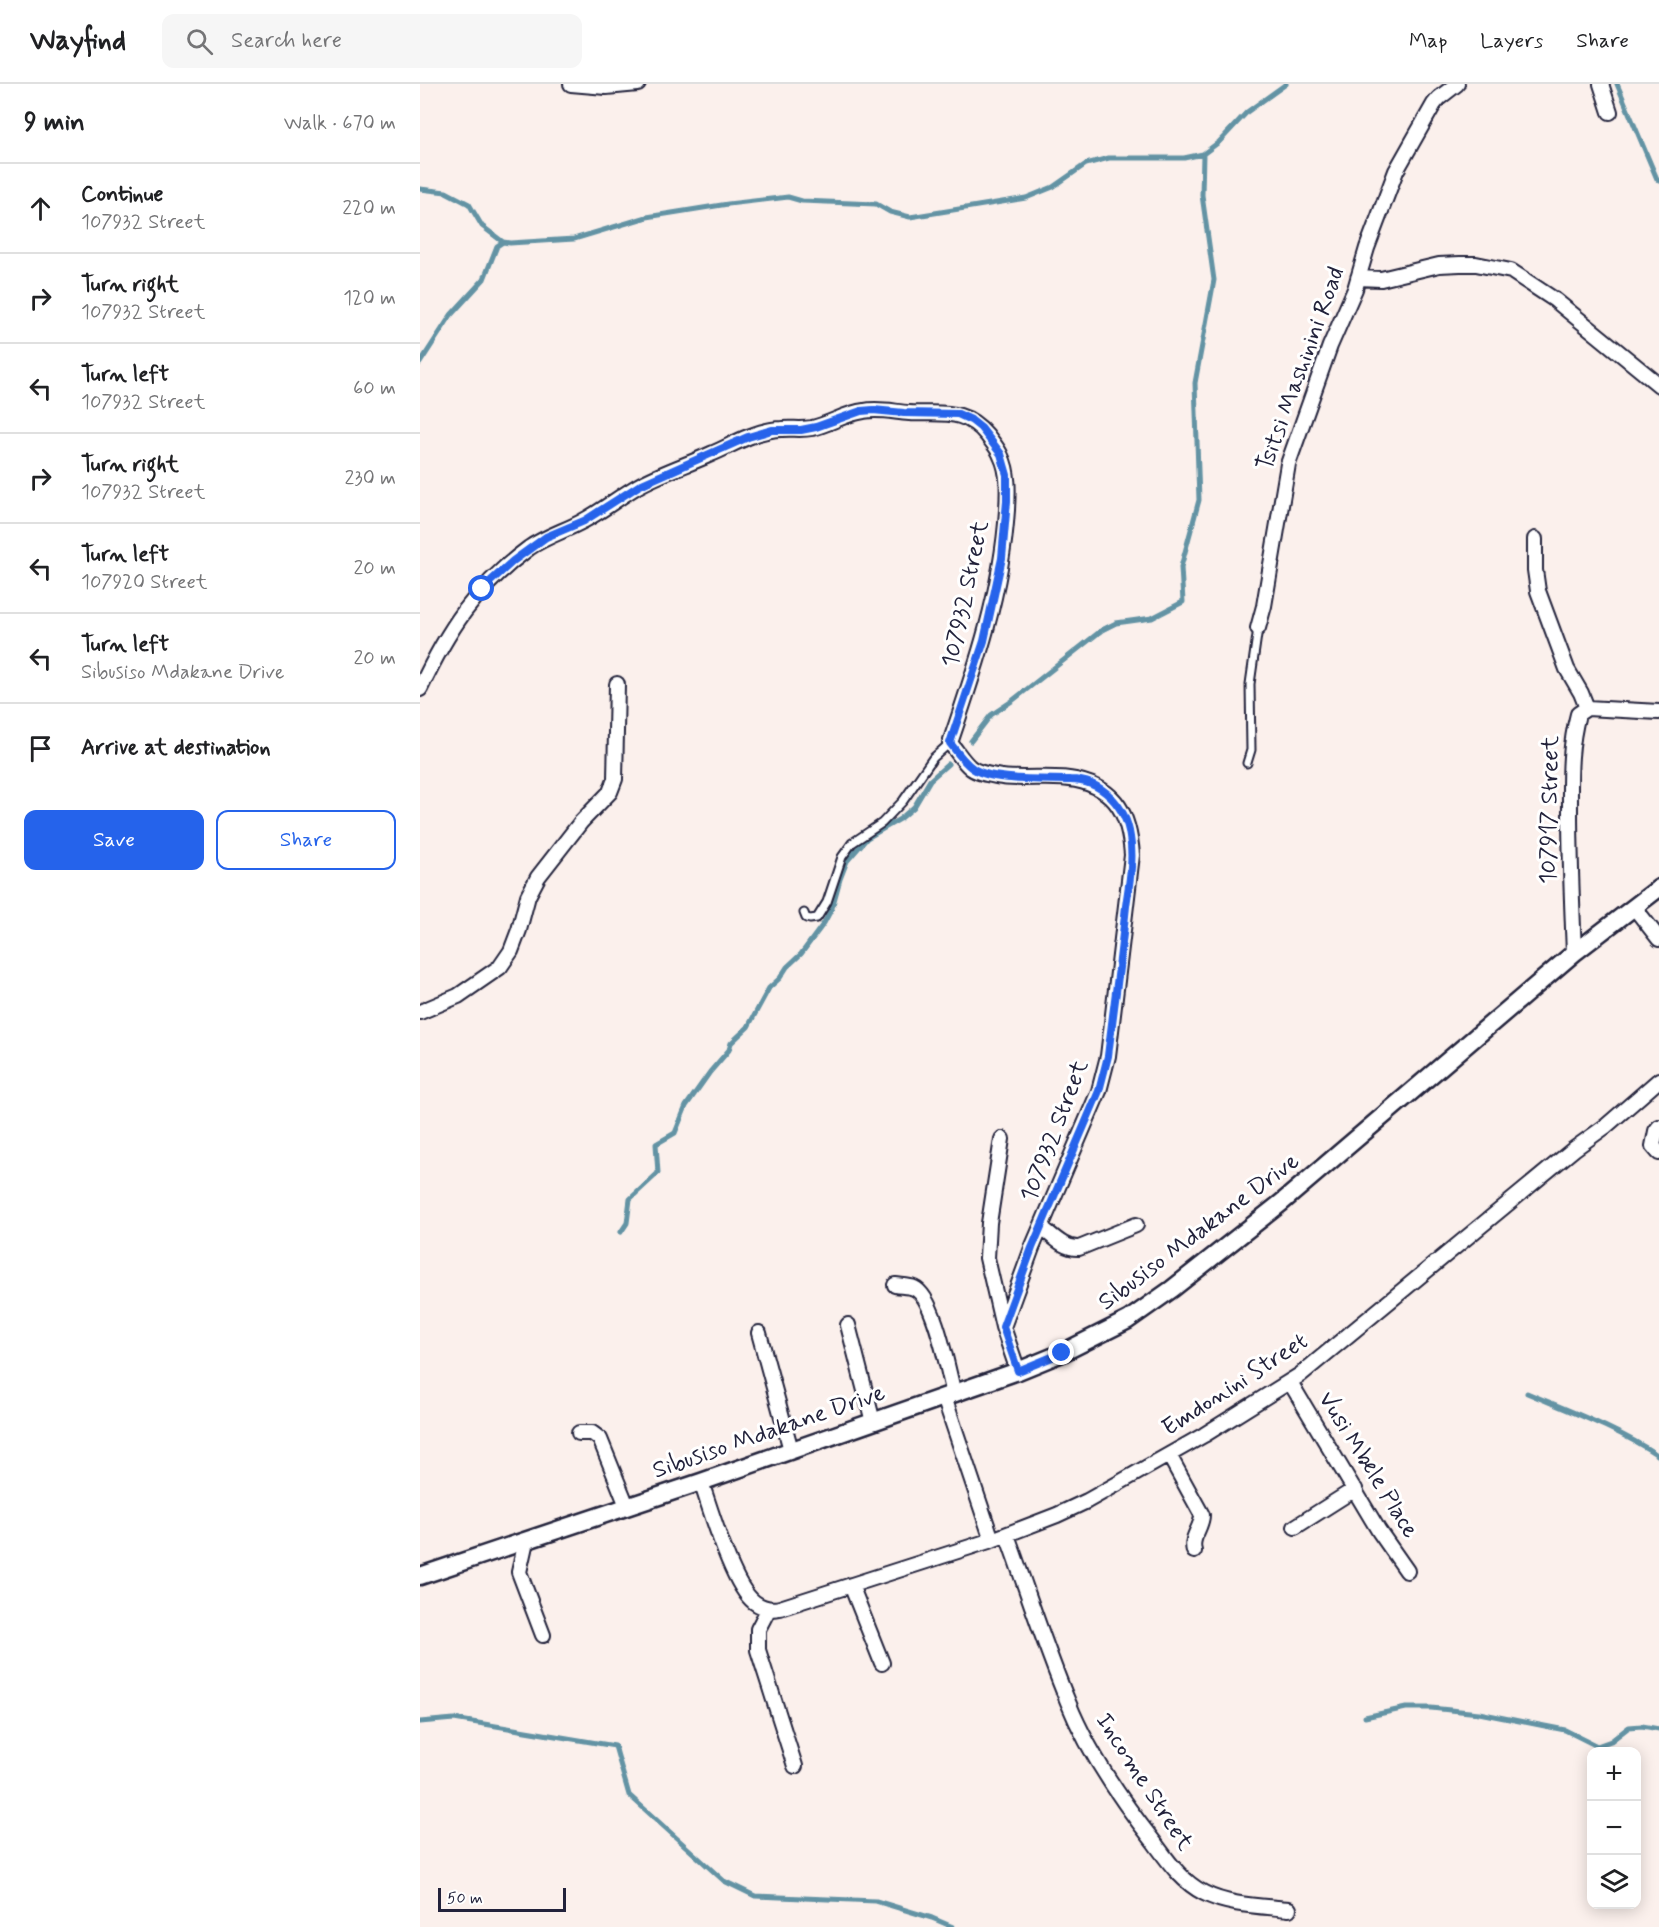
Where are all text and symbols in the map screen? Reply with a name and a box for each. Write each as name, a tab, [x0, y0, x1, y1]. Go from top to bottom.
search box	[162, 14, 582, 68]
text: Wayfind	[30, 23, 126, 60]
icon: search	[183, 25, 216, 58]
text: Search here	[231, 27, 342, 55]
text: Map	[1409, 27, 1447, 55]
text: Layers	[1480, 27, 1543, 55]
text: Share	[1576, 27, 1629, 55]
text: 9 min	[24, 106, 85, 140]
text: Walk · 670 m	[284, 110, 396, 137]
text: Continue	[81, 181, 163, 209]
icon: ahead	[24, 192, 57, 225]
text: 220 m	[342, 195, 396, 222]
text: 107932 Street	[81, 209, 205, 236]
street label: Tsitsi Mashinini Road	[1250, 263, 1352, 475]
text: Turn right	[81, 271, 179, 299]
icon: right	[24, 282, 57, 315]
text: 120 m	[343, 285, 396, 312]
text: 107932 Street	[81, 299, 205, 326]
text: Turn left	[81, 361, 169, 389]
icon: left	[24, 372, 57, 405]
text: 60 m	[353, 375, 396, 402]
text: 107932 Street	[81, 389, 205, 416]
text: Turn right	[81, 451, 179, 479]
icon: right	[24, 462, 57, 495]
text: 230 m	[344, 465, 396, 492]
text: 107932 Street	[81, 479, 205, 506]
street label: 107932 Street	[935, 518, 997, 670]
text: Turn left	[81, 541, 169, 569]
icon: left	[24, 552, 57, 585]
text: 20 m	[353, 555, 396, 582]
text: 107920 Street	[81, 569, 208, 596]
route start	[468, 575, 494, 601]
text: Turn left	[81, 631, 169, 659]
icon: left	[24, 642, 57, 675]
text: 20 m	[353, 645, 396, 672]
text: Sibusiso Mdakane Drive	[81, 659, 284, 686]
icon: arrive	[24, 732, 57, 765]
text: Arrive at destination	[81, 734, 271, 762]
street label: 107917 Street	[1533, 735, 1567, 885]
button: Save	[24, 810, 204, 870]
button: Share	[216, 810, 396, 870]
street label: 107932 Street	[1014, 1056, 1096, 1206]
street label: Sibusiso Mdakane Drive	[1092, 1146, 1306, 1318]
street label: Emdonini Street	[1156, 1326, 1314, 1444]
route end	[1048, 1339, 1074, 1365]
street label: Sibusiso Mdakane Drive	[649, 1378, 889, 1486]
street label: Vusi Mbele Place	[1311, 1386, 1425, 1544]
street label: Income Street	[1088, 1707, 1200, 1857]
map controls	[1587, 1747, 1641, 1909]
button: +	[1587, 1747, 1641, 1801]
button: −	[1587, 1801, 1641, 1855]
button: layers	[1587, 1855, 1641, 1909]
scale bar	[438, 1885, 566, 1912]
text: 50 m	[447, 1888, 483, 1909]

